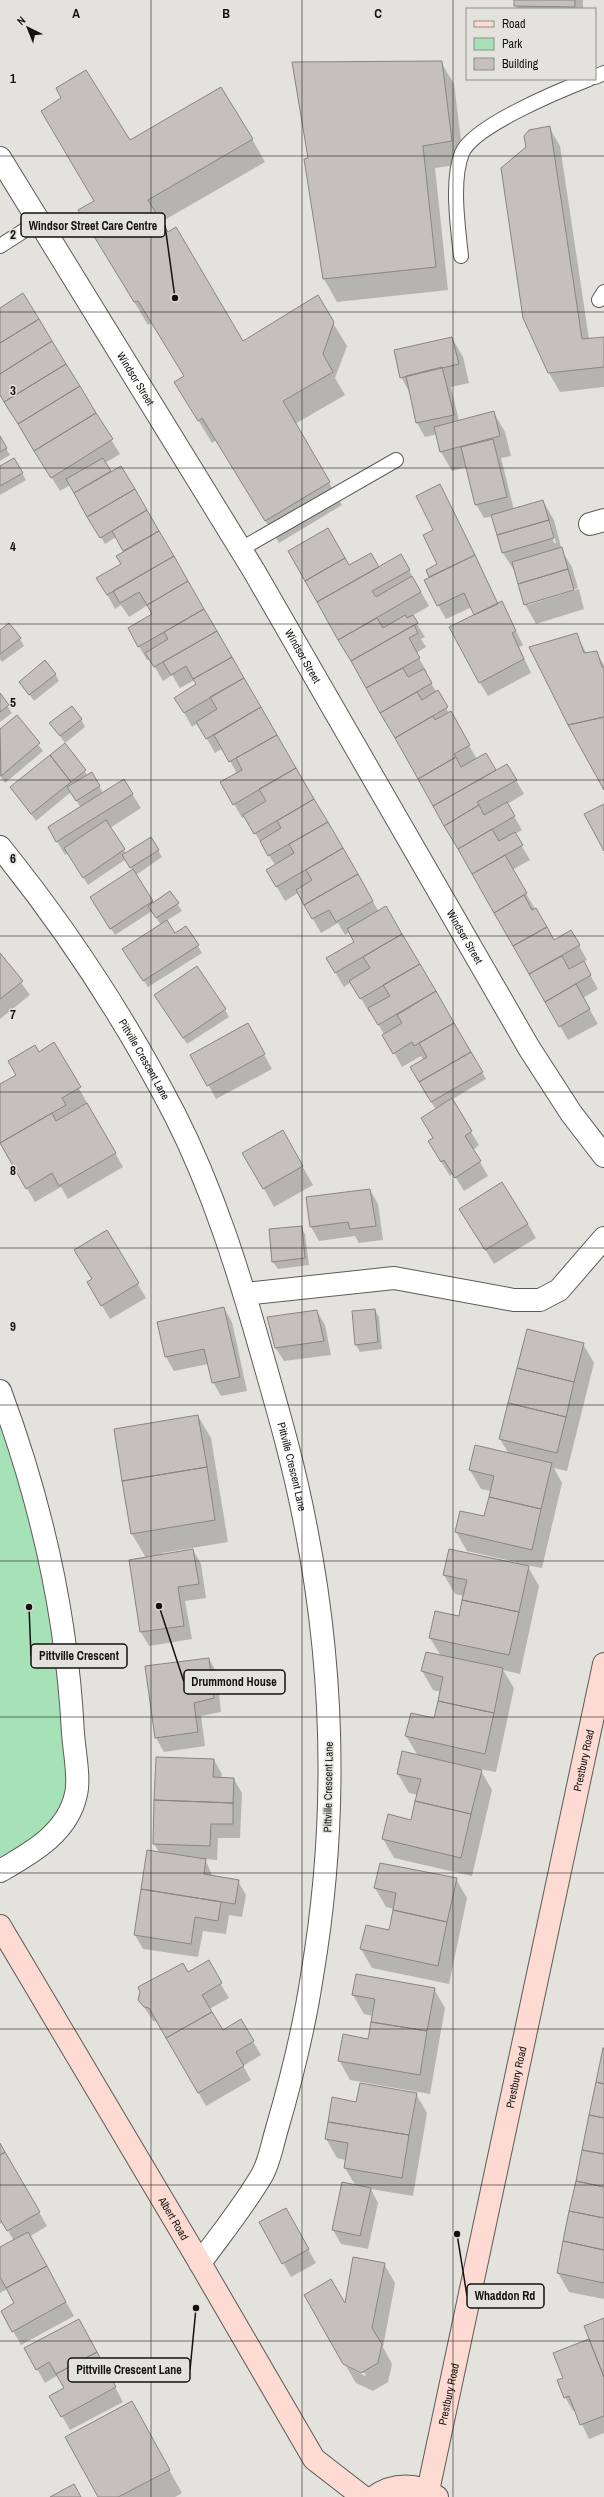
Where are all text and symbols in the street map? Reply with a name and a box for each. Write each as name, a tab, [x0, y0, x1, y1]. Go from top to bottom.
text: A	[72, 5, 80, 22]
text: B	[222, 5, 230, 22]
text: C	[374, 5, 382, 22]
north arrow	[8, 8, 48, 48]
legend	[466, 8, 596, 80]
text: N	[14, 13, 28, 28]
text: Road	[502, 16, 526, 32]
text: Park	[502, 36, 522, 52]
text: Building	[502, 56, 539, 72]
text: 1	[10, 70, 16, 87]
callout: Windsor Street Care Centre	[21, 213, 165, 237]
text: Windsor Street Care Centre	[29, 218, 158, 234]
text: 2	[10, 226, 16, 243]
street label: Windsor Street	[114, 349, 158, 408]
text: 3	[10, 382, 16, 399]
text: 4	[10, 538, 16, 555]
street label: Windsor Street	[282, 626, 324, 686]
text: 5	[10, 694, 16, 711]
text: 6	[10, 850, 16, 867]
street label: Windsor Street	[444, 907, 486, 967]
text: 7	[10, 1006, 16, 1023]
street label: Pittville Crescent Lane	[116, 1016, 173, 1102]
text: 8	[10, 1162, 16, 1179]
text: 9	[10, 1318, 16, 1335]
street label: Pittville Crescent Lane	[274, 1421, 310, 1512]
callout: Pittville Crescent	[31, 1644, 127, 1668]
text: Pittville Crescent	[39, 1648, 120, 1664]
callout: Drummond House	[184, 1670, 285, 1694]
text: Drummond House	[191, 1674, 277, 1690]
street label: Prestbury Road	[570, 1728, 597, 1793]
street label: Pittville Crescent Lane	[320, 1742, 336, 1832]
street label: Prestbury Road	[503, 2045, 529, 2109]
street label: Albert Road	[155, 2193, 192, 2242]
callout: Whaddon Rd	[467, 2284, 544, 2308]
text: Whaddon Rd	[475, 2288, 535, 2304]
callout: Pittville Crescent Lane	[68, 2358, 190, 2382]
text: Pittville Crescent Lane	[76, 2362, 182, 2378]
street label: Prestbury Road	[435, 2362, 462, 2426]

